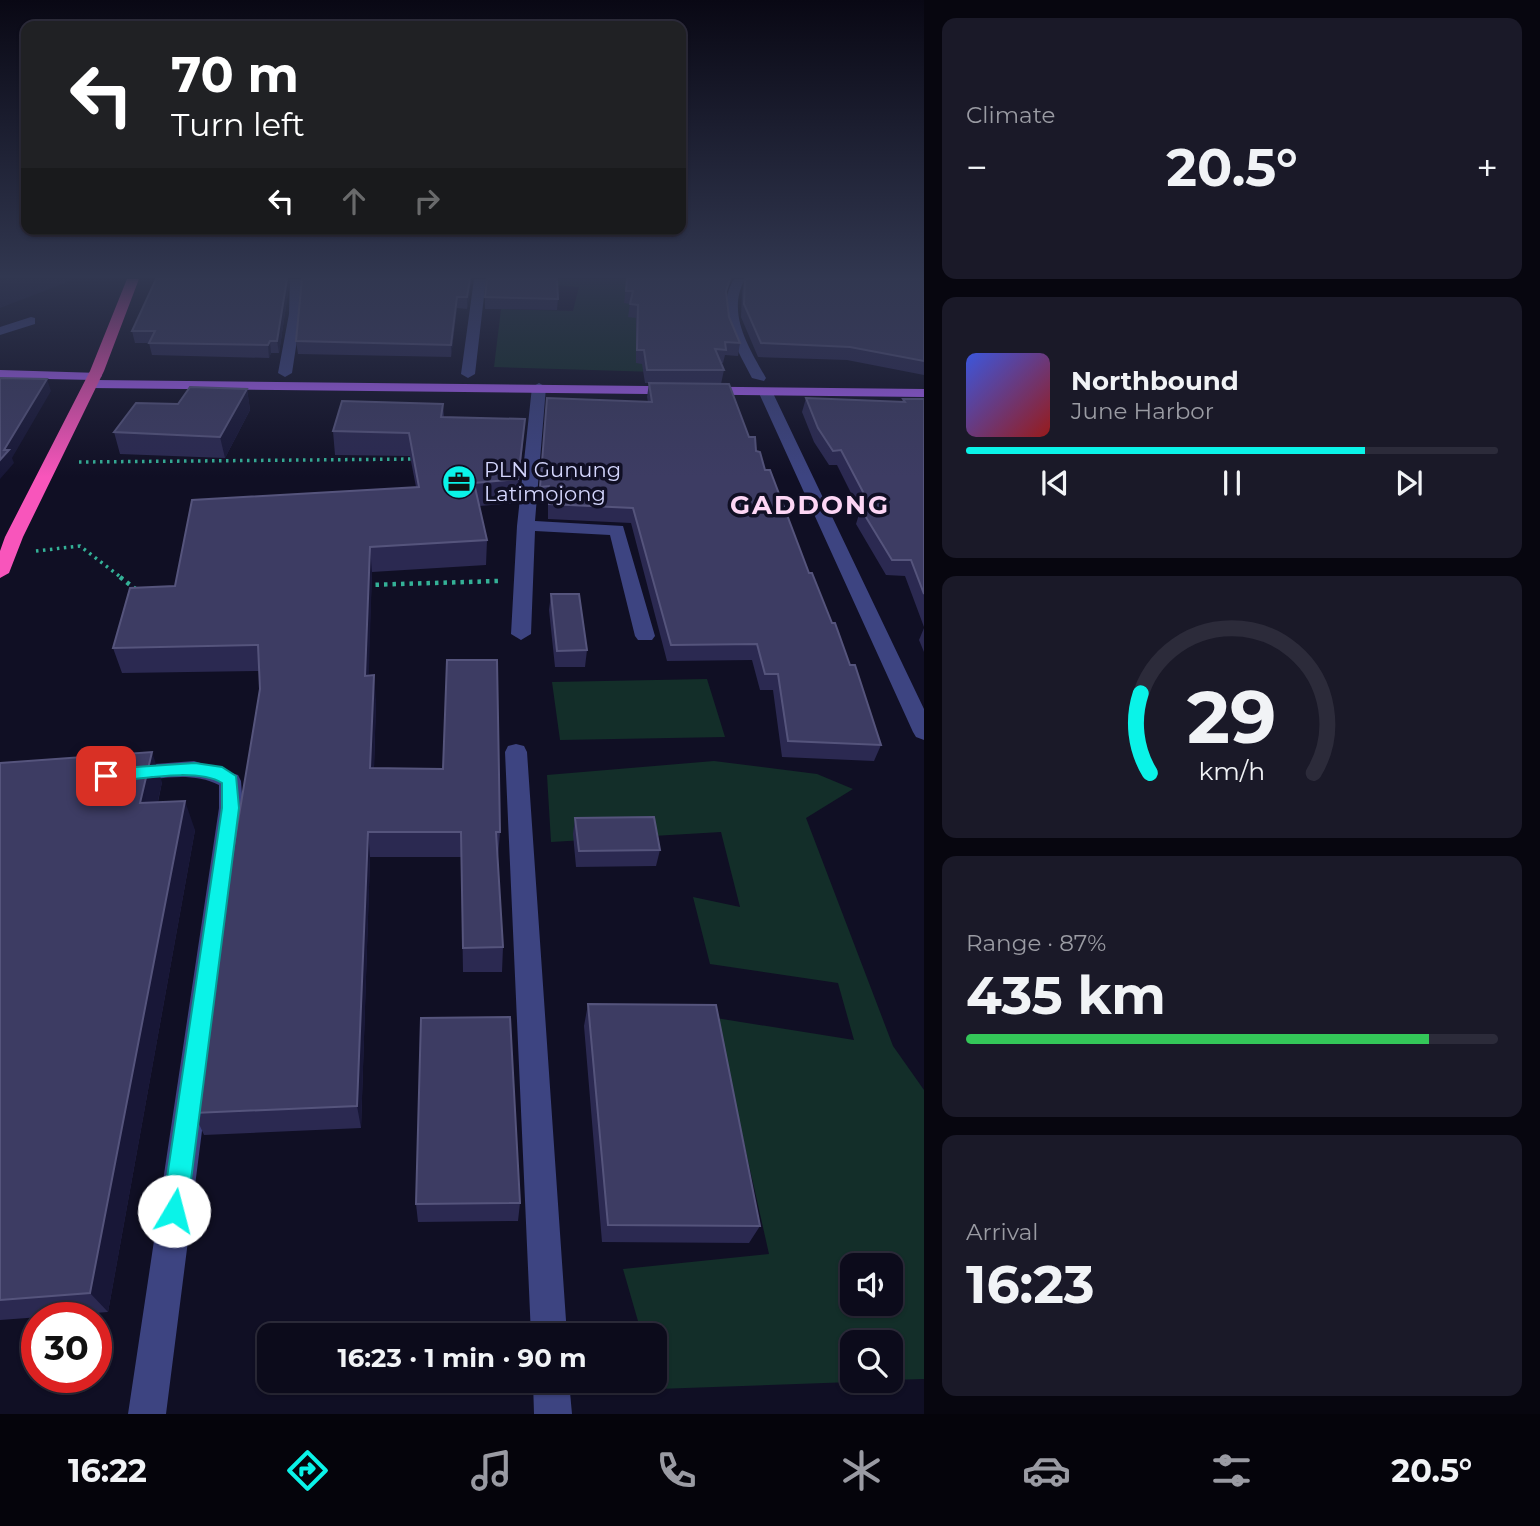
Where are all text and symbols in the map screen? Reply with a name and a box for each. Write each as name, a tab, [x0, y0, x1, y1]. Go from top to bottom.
text: 70 m	[171, 45, 299, 104]
icon: left	[56, 49, 147, 140]
text: Climate	[966, 101, 1055, 129]
text: Turn left	[171, 105, 305, 144]
text: 20.5°	[1166, 136, 1298, 199]
text: −	[966, 144, 988, 191]
text: +	[1476, 144, 1498, 191]
icon: left	[262, 182, 300, 220]
icon: ahead	[335, 182, 373, 220]
icon: right	[408, 182, 446, 220]
text: Northbound	[1071, 365, 1239, 397]
text: June Harbor	[1071, 397, 1214, 425]
place label: PLN Gunung Latimojong	[484, 457, 621, 506]
office icon: PLN Gunung Latimojong	[440, 463, 478, 501]
icon: previous	[1036, 464, 1074, 502]
icon: pause	[1213, 464, 1251, 502]
icon: next	[1390, 464, 1428, 502]
district label: GADDONG	[730, 489, 890, 521]
text: 29	[1187, 673, 1277, 761]
pin	[76, 746, 136, 806]
text: km/h	[1199, 756, 1265, 786]
icon: arrive	[87, 757, 125, 795]
text: Range · 87%	[966, 929, 1106, 957]
text: 435 km	[966, 964, 1166, 1027]
position arrow	[137, 1174, 211, 1248]
text: Arrival	[966, 1218, 1039, 1246]
map controls	[840, 1253, 903, 1393]
button: sound	[840, 1253, 903, 1316]
text: 16:23	[966, 1253, 1095, 1316]
speed limit sign: 30	[21, 1302, 112, 1393]
button: search	[840, 1330, 903, 1393]
text: 16:23 · 1 min · 90 m	[338, 1342, 586, 1374]
icon: directions	[283, 1446, 332, 1495]
icon: music	[467, 1446, 516, 1495]
icon: phone	[652, 1446, 701, 1495]
icon: climate	[837, 1446, 886, 1495]
icon: car	[1022, 1446, 1071, 1495]
icon: filters	[1207, 1446, 1256, 1495]
text: 16:22	[68, 1451, 147, 1490]
text: 20.5°	[1391, 1451, 1472, 1490]

